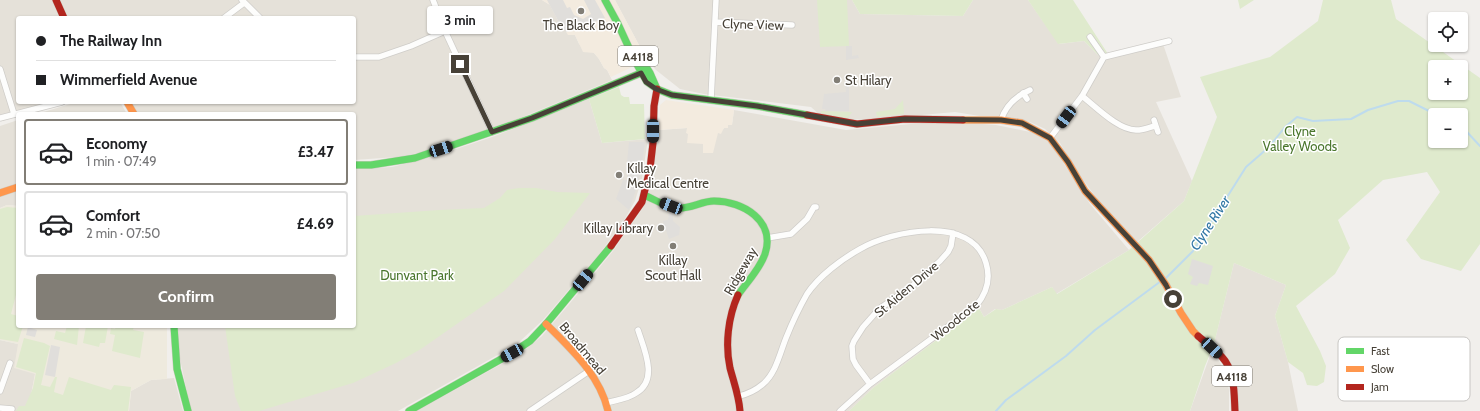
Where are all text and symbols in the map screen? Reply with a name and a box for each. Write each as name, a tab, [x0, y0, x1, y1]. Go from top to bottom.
callout: 3 min	[427, 6, 493, 34]
marker: The Black Boy	[576, 6, 586, 16]
text: 3 min	[444, 12, 476, 28]
map controls	[1428, 12, 1468, 148]
button: locate	[1428, 12, 1468, 52]
street label: Clyne View	[722, 15, 785, 33]
place label: The Black Boy	[543, 17, 620, 33]
text: The Railway Inn	[60, 32, 162, 50]
road number: A4118	[618, 46, 658, 66]
route end	[451, 55, 469, 73]
button: +	[1428, 60, 1468, 100]
text: Wimmerfield Avenue	[60, 71, 197, 89]
place label: St Hilary	[845, 72, 892, 88]
marker: St Hilary	[832, 75, 842, 85]
car	[1054, 104, 1078, 130]
button: −	[1428, 108, 1468, 148]
car	[647, 119, 659, 143]
park label: Clyne Valley Woods	[1263, 123, 1338, 154]
icon: car	[38, 134, 74, 170]
text: Economy	[86, 135, 147, 153]
car	[428, 140, 454, 158]
text: £3.47	[298, 143, 334, 161]
text: 1 min · 07:49	[86, 153, 157, 169]
place label: Killay Medical Centre	[627, 160, 709, 191]
marker: Killay Medical Centre	[614, 170, 624, 180]
water label: Clyne River	[1186, 192, 1235, 254]
car	[658, 196, 684, 216]
icon: car	[38, 206, 74, 242]
text: Comfort	[86, 207, 140, 225]
text: £4.69	[297, 215, 334, 233]
place label: Killay Library	[584, 220, 653, 236]
marker: Killay Library	[656, 223, 666, 233]
text: 2 min · 07:50	[86, 225, 160, 241]
marker: Killay Scout Hall	[668, 241, 678, 251]
street label: Ridgeway	[720, 244, 760, 298]
place label: Killay Scout Hall	[645, 252, 701, 283]
street label: St Aiden Drive	[871, 257, 942, 320]
park label: Dunvant Park	[380, 267, 454, 283]
car	[571, 267, 595, 293]
button: Confirm	[36, 274, 336, 320]
route start	[1164, 290, 1182, 308]
street label: Woodcote	[928, 296, 983, 344]
street label: Broadmead	[556, 318, 610, 378]
car	[1199, 335, 1225, 361]
legend	[1338, 337, 1470, 401]
car	[499, 342, 525, 364]
text: Fast	[1371, 344, 1390, 358]
text: Slow	[1371, 362, 1394, 376]
road number: A4118	[1212, 366, 1252, 386]
text: Jam	[1370, 380, 1389, 394]

